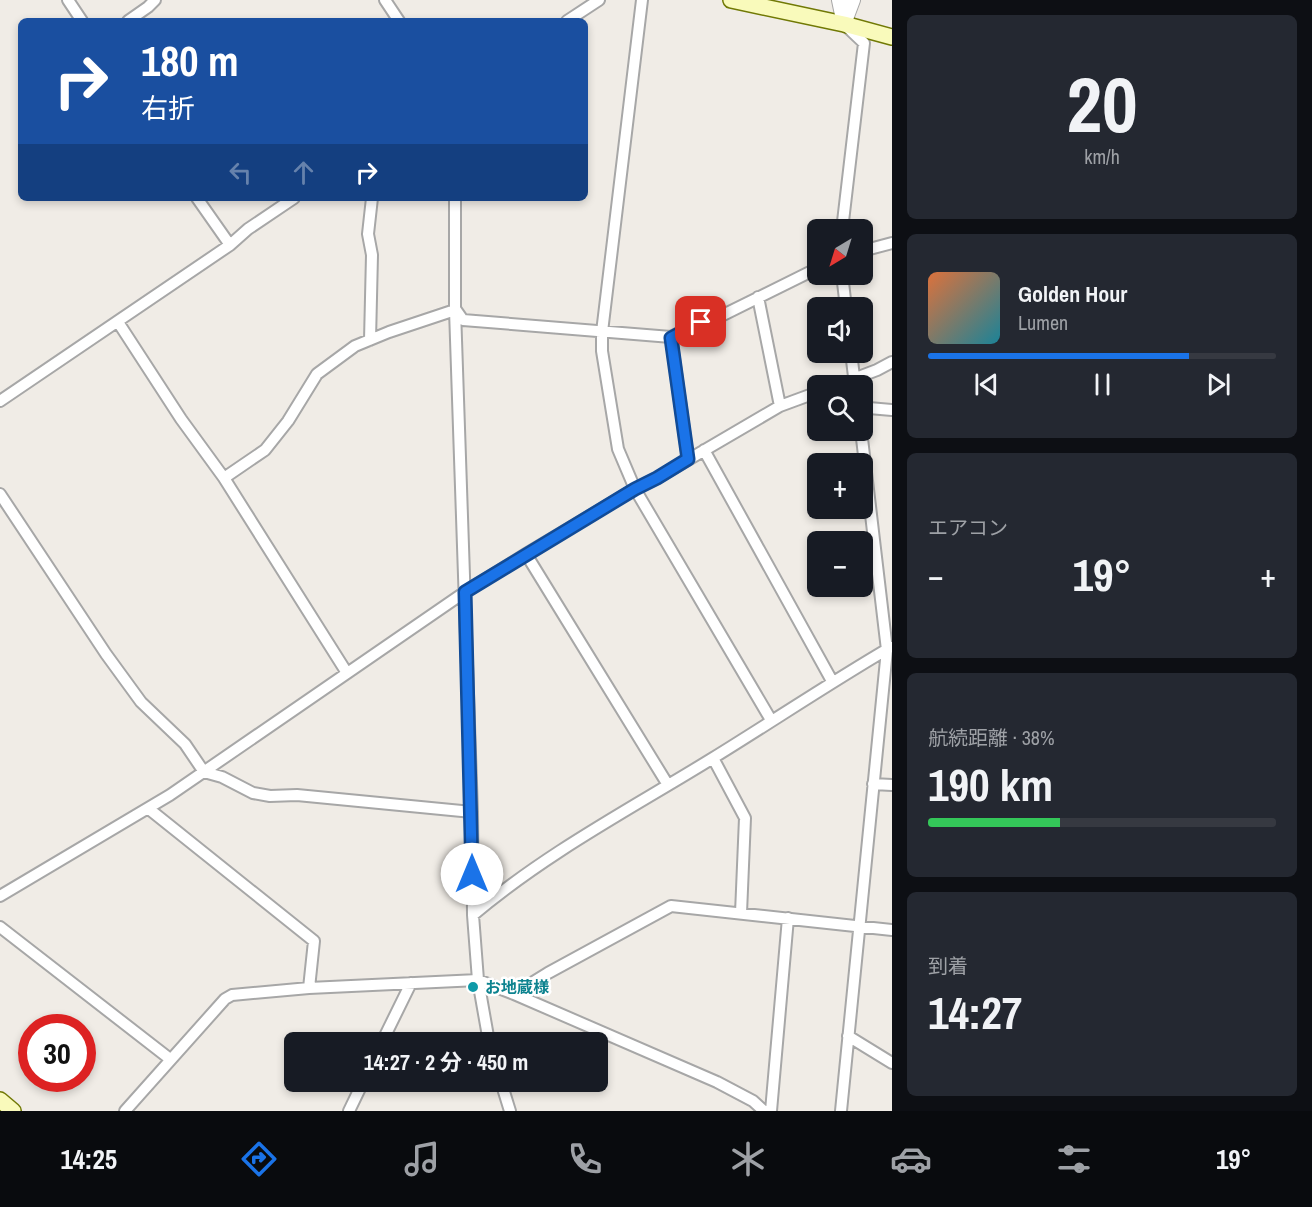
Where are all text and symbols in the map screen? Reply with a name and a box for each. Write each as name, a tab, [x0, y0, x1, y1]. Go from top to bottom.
text: 180 m	[141, 33, 239, 89]
icon: right	[42, 42, 120, 120]
text: 20	[1066, 51, 1138, 156]
text: 右折	[141, 90, 195, 126]
text: km/h	[1084, 143, 1120, 170]
icon: left	[224, 156, 257, 189]
icon: ahead	[287, 156, 320, 189]
icon: right	[350, 156, 383, 189]
north arrow	[807, 219, 873, 285]
map controls	[807, 219, 873, 597]
text: Golden Hour	[1018, 279, 1127, 309]
pin	[675, 296, 726, 347]
button: sound	[807, 297, 873, 363]
icon: arrive	[684, 305, 717, 338]
text: Lumen	[1018, 309, 1068, 336]
icon: previous	[970, 368, 1003, 401]
icon: pause	[1086, 368, 1119, 401]
icon: next	[1202, 368, 1235, 401]
button: search	[807, 375, 873, 441]
button: +	[807, 453, 873, 519]
text: エアコン	[928, 514, 1008, 541]
button: −	[807, 531, 873, 597]
text: 19°	[1072, 544, 1132, 605]
text: −	[928, 553, 944, 597]
text: +	[1260, 553, 1276, 597]
text: 航続距離 · 38%	[928, 724, 1055, 751]
text: 190 km	[928, 754, 1053, 815]
position arrow	[440, 842, 504, 906]
text: 到着	[928, 952, 968, 979]
place label: お地蔵様	[485, 976, 549, 998]
marker: お地蔵様	[466, 980, 480, 994]
text: 14:27	[928, 982, 1022, 1043]
speed limit sign: 30	[18, 1014, 96, 1092]
text: 14:27 · 2 分 · 450 m	[364, 1047, 528, 1077]
icon: directions	[238, 1138, 280, 1180]
icon: music	[401, 1138, 443, 1180]
icon: phone	[564, 1138, 606, 1180]
icon: climate	[727, 1138, 769, 1180]
icon: car	[890, 1138, 932, 1180]
icon: filters	[1053, 1138, 1095, 1180]
text: 14:25	[60, 1141, 117, 1177]
text: 19°	[1216, 1141, 1251, 1177]

